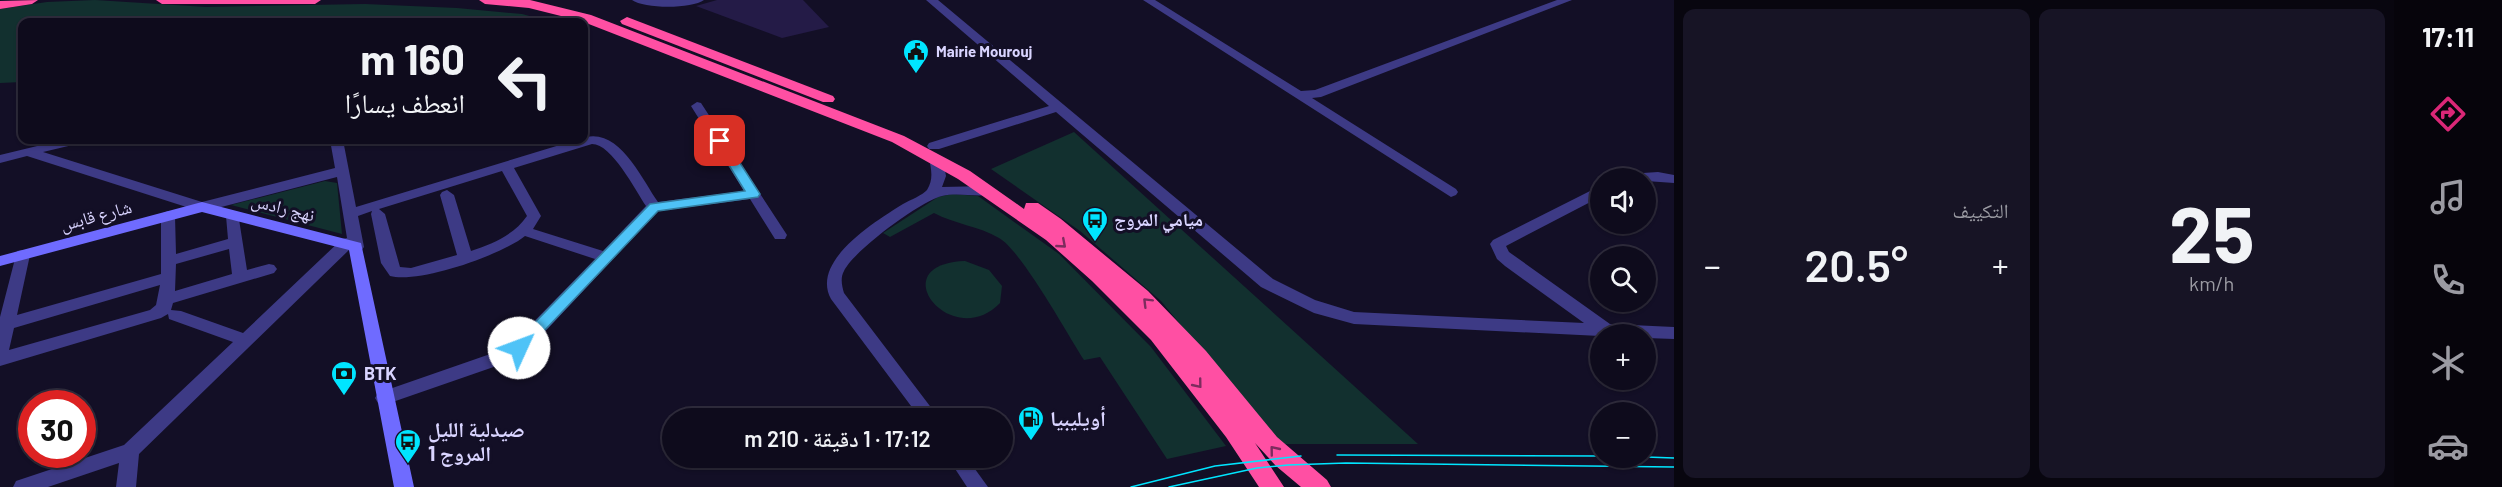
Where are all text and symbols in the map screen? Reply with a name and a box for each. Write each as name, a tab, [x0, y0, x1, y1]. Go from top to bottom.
text: 17:11	[2422, 20, 2474, 52]
text: 160 m	[360, 33, 465, 83]
public building icon: Mairie Mourouj	[901, 37, 931, 75]
icon: left	[486, 42, 564, 120]
place label: Mairie Mourouj	[936, 42, 1033, 60]
text: انعطف يسارًا	[345, 86, 465, 118]
icon: directions	[2427, 93, 2469, 135]
pin	[694, 115, 745, 166]
icon: arrive	[703, 124, 736, 157]
map controls	[1590, 168, 1656, 468]
button: sound	[1590, 168, 1656, 234]
icon: music	[2427, 176, 2469, 218]
text: 25	[2169, 185, 2255, 279]
street label: نهج رادس	[249, 189, 317, 227]
street label: شارع قابس	[58, 195, 134, 236]
text: التكييف	[1952, 198, 2009, 222]
bus stop icon: ميامي المروج	[1080, 205, 1110, 243]
place label: ميامي المروج	[1114, 208, 1203, 234]
one-way arrow	[1055, 237, 1066, 248]
text: 20.5°	[1804, 237, 1908, 291]
text: −	[1704, 245, 1721, 285]
text: +	[1992, 245, 2008, 285]
button: search	[1590, 246, 1656, 312]
icon: phone	[2427, 259, 2469, 301]
text: km/h	[2189, 271, 2234, 295]
one-way arrow	[1144, 299, 1155, 310]
position arrow	[487, 316, 551, 380]
button: +	[1590, 324, 1656, 390]
icon: climate	[2427, 342, 2469, 384]
bank icon: BTK	[329, 359, 359, 397]
place label: BTK	[364, 362, 397, 384]
one-way arrow	[1191, 377, 1202, 388]
speed limit sign: 30	[18, 390, 96, 468]
button: −	[1590, 402, 1656, 468]
fuel station icon: أويليبيا	[1016, 404, 1046, 442]
place label: أويليبيا	[1050, 405, 1106, 431]
place label: صيدلية الليل المروج 1	[428, 416, 525, 467]
text: 17:12 · 1 دقيقة · 210 m	[744, 425, 931, 451]
icon: car	[2427, 425, 2469, 467]
bus stop icon: صيدلية الليل المروج 1	[393, 427, 423, 465]
one-way arrow	[1270, 446, 1281, 457]

